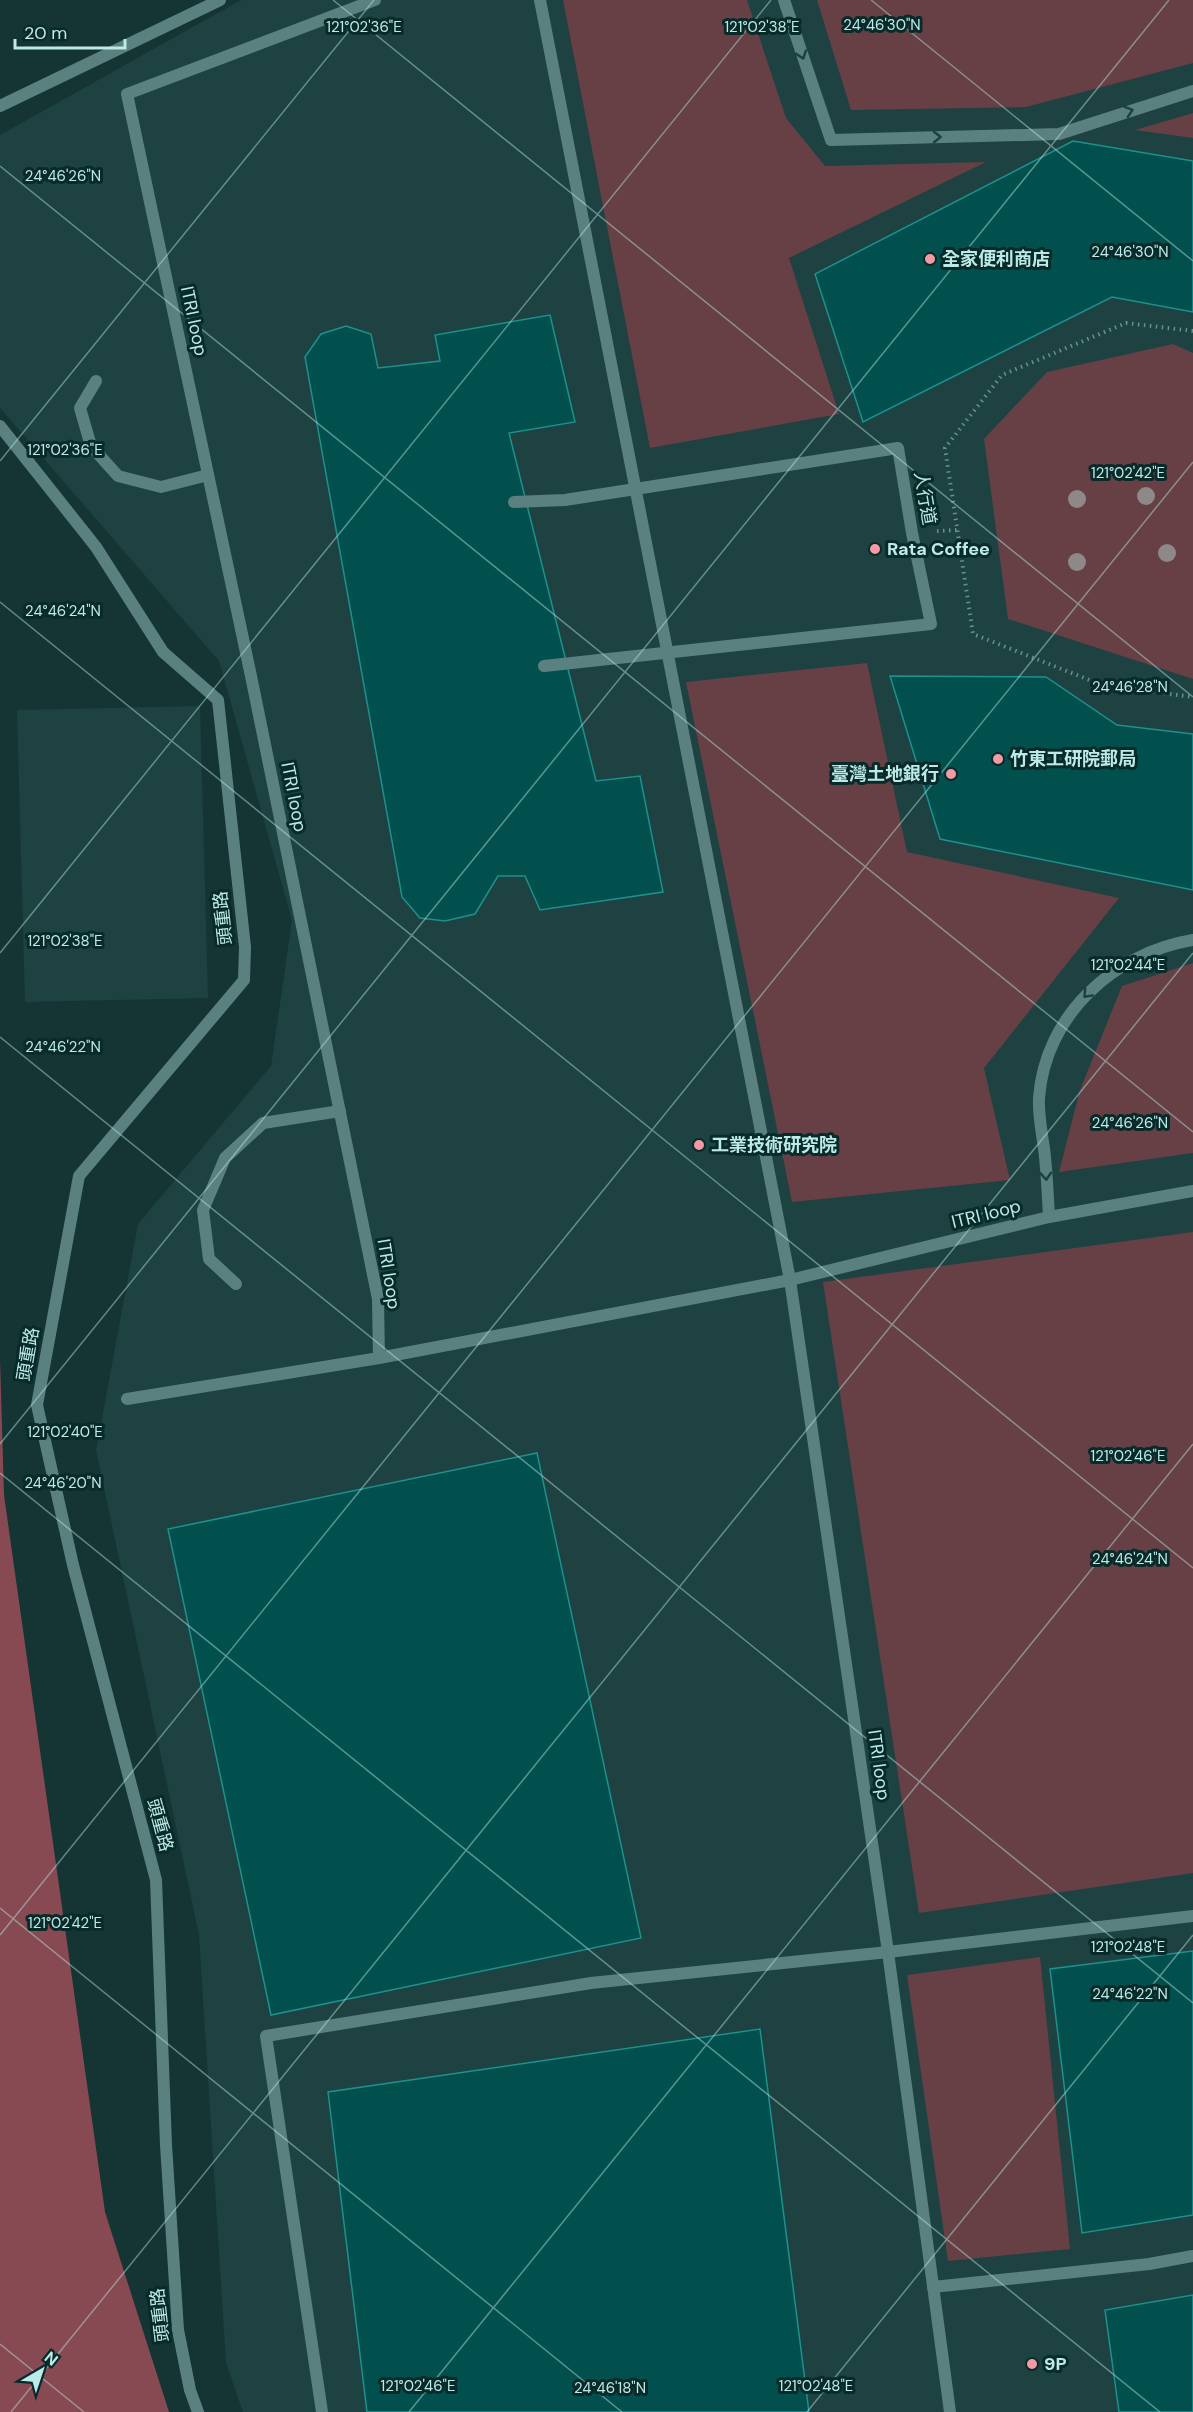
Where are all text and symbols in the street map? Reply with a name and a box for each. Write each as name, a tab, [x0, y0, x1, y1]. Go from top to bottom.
scale bar	[15, 12, 124, 50]
text: 24°46'30"N	[843, 15, 921, 35]
text: 121°02'36"E	[326, 17, 402, 37]
text: 121°02'38"E	[724, 17, 800, 37]
text: 20 m	[24, 21, 67, 45]
one-way arrow	[795, 49, 808, 60]
one-way arrow	[1123, 106, 1134, 119]
one-way arrow	[933, 131, 942, 143]
text: 24°46'26"N	[25, 166, 101, 186]
text: 24°46'30"N	[1091, 242, 1169, 262]
place label: 全家便利商店	[942, 247, 1050, 271]
marker: 全家便利商店	[923, 252, 937, 266]
street label: ITRI loop	[175, 284, 213, 358]
text: 121°02'36"E	[27, 440, 103, 460]
text: 121°02'42"E	[1091, 463, 1165, 483]
street label: 人行道	[908, 469, 942, 527]
place label: Rata Coffee	[887, 537, 990, 561]
marker: Rata Coffee	[868, 542, 882, 556]
text: 24°46'24"N	[25, 601, 101, 621]
text: 24°46'28"N	[1092, 677, 1168, 697]
place label: 竹東工研院郵局	[1010, 747, 1136, 771]
marker: 竹東工研院郵局	[991, 752, 1005, 766]
street label: ITRI loop	[275, 760, 313, 834]
place label: 臺灣土地銀行	[831, 762, 939, 786]
marker: 臺灣土地銀行	[944, 767, 958, 781]
street label: 頭重路	[208, 890, 238, 946]
text: 121°02'38"E	[27, 931, 103, 951]
text: 121°02'44"E	[1091, 955, 1165, 975]
one-way arrow	[1083, 987, 1094, 998]
text: 24°46'22"N	[25, 1037, 101, 1057]
text: 24°46'26"N	[1092, 1113, 1168, 1133]
place label: 工業技術研究院	[711, 1133, 837, 1157]
marker: 工業技術研究院	[692, 1138, 706, 1152]
one-way arrow	[1039, 1171, 1052, 1180]
street label: ITRI loop	[949, 1194, 1023, 1234]
street label: ITRI loop	[372, 1237, 406, 1311]
street label: 頭重路	[11, 1325, 45, 1383]
text: 121°02'40"E	[27, 1422, 103, 1442]
text: 121°02'46"E	[1091, 1446, 1165, 1466]
text: 24°46'20"N	[24, 1473, 102, 1493]
text: 24°46'24"N	[1092, 1549, 1168, 1569]
street label: ITRI loop	[862, 1728, 896, 1802]
street label: 頭重路	[141, 1796, 179, 1854]
text: 121°02'42"E	[28, 1913, 102, 1933]
text: 121°02'48"E	[1091, 1937, 1165, 1957]
text: 24°46'22"N	[1092, 1984, 1168, 2004]
street label: 頭重路	[145, 2287, 175, 2343]
north arrow	[12, 2340, 72, 2400]
text: N	[40, 2347, 62, 2371]
place label: 9P	[1044, 2352, 1066, 2376]
marker: 9P	[1025, 2357, 1039, 2371]
text: 121°02'46"E	[381, 2376, 455, 2396]
text: 121°02'48"E	[779, 2376, 853, 2396]
text: 24°46'18"N	[574, 2378, 646, 2398]

